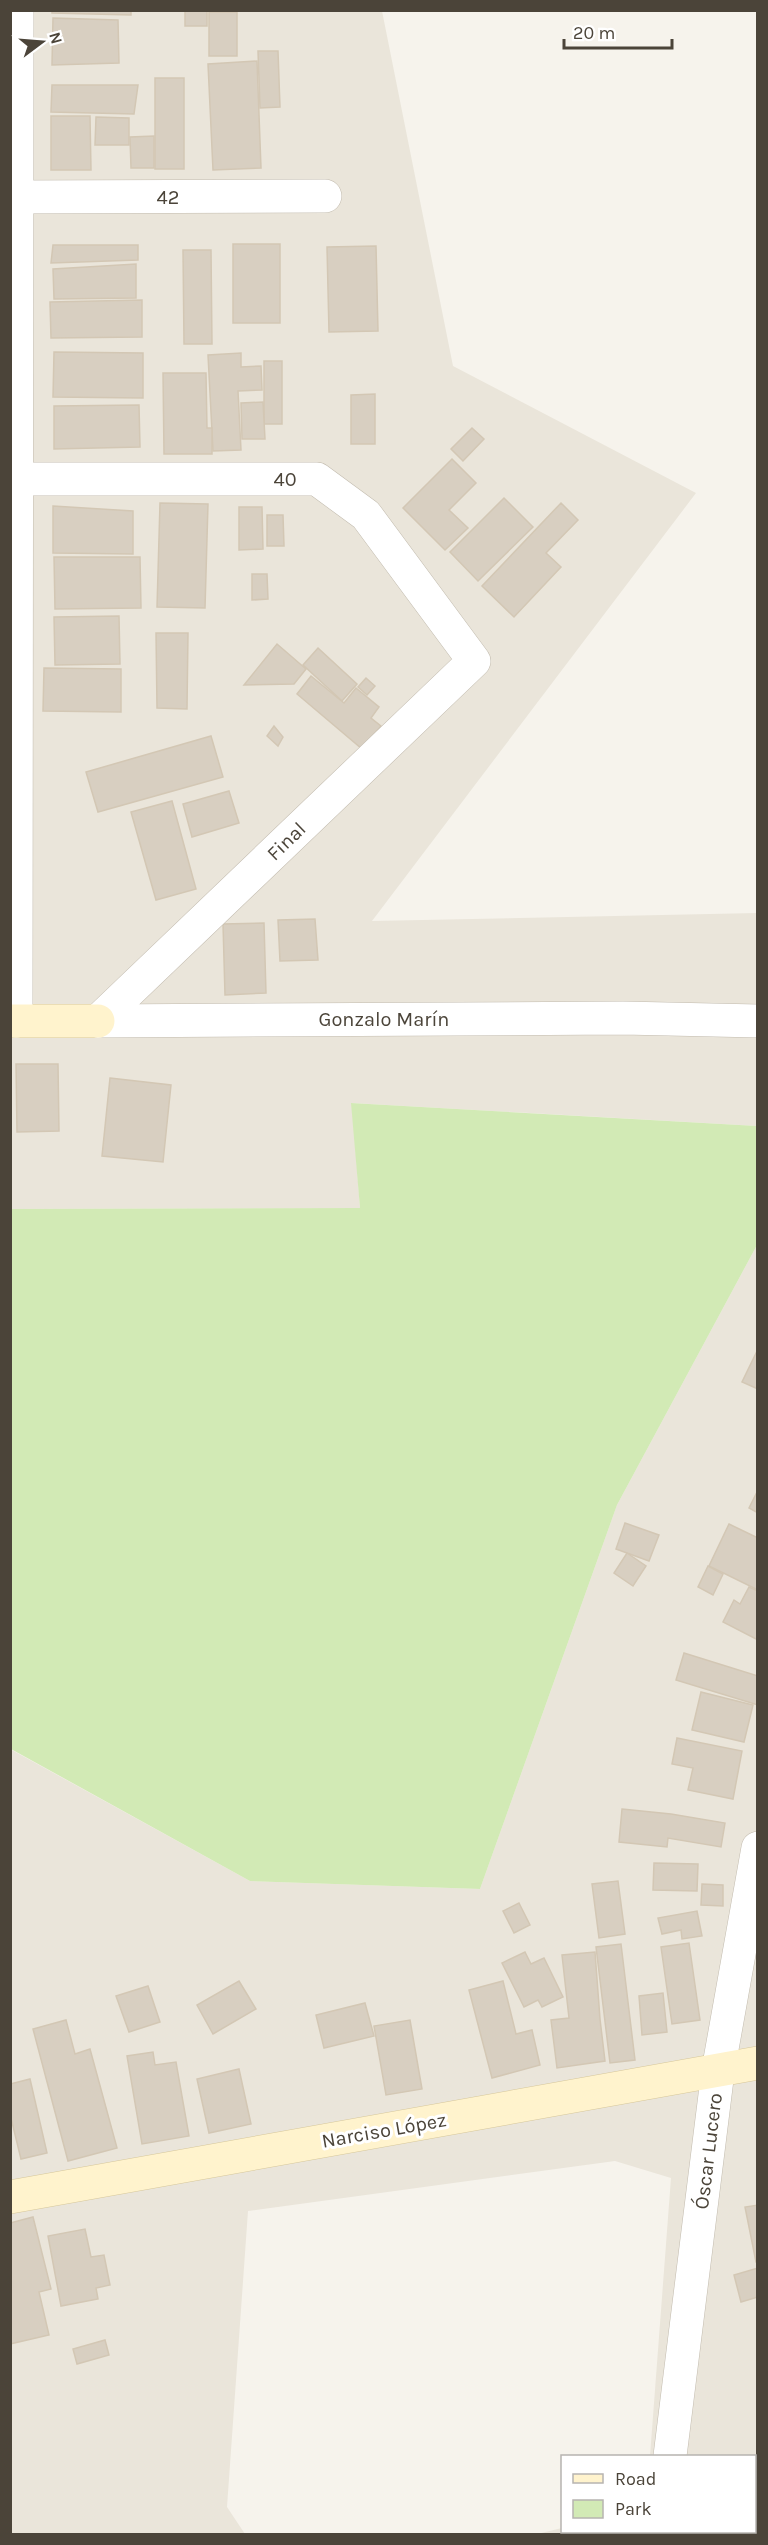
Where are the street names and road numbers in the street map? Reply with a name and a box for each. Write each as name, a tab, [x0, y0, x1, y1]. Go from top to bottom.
street label: 42	[157, 186, 179, 209]
street label: 40	[273, 468, 297, 491]
street label: Final	[262, 817, 311, 865]
street label: Gonzalo Marín	[319, 1008, 449, 1031]
street label: Óscar Lucero	[689, 2091, 727, 2211]
street label: Narciso López	[320, 2108, 448, 2153]

